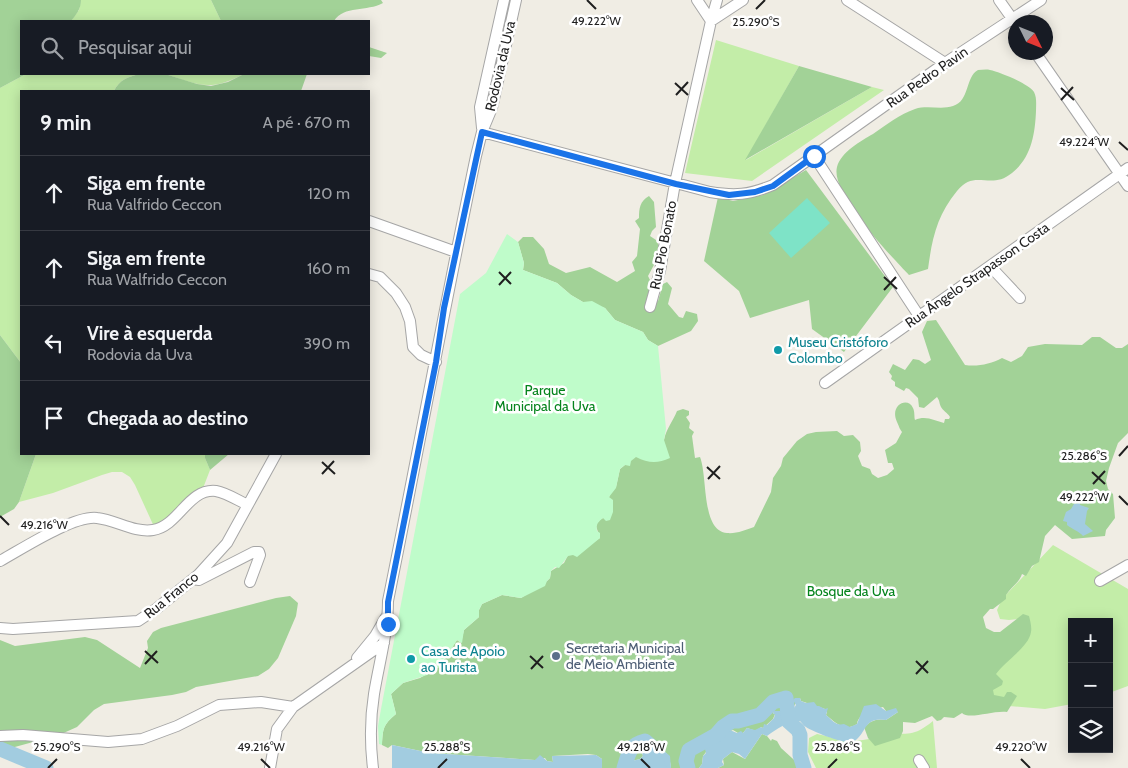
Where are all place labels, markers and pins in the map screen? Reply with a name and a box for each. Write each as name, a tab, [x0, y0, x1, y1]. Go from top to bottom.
place label: Museu Cristóforo Colombo	[788, 333, 888, 367]
marker: Museu Cristóforo Colombo	[772, 344, 784, 356]
place label: Secretaria Municipal de Meio Ambiente	[566, 639, 685, 673]
place label: Casa de Apoio ao Turista	[421, 642, 505, 676]
marker: Secretaria Municipal de Meio Ambiente	[550, 650, 562, 662]
marker: Casa de Apoio ao Turista	[405, 653, 417, 665]

